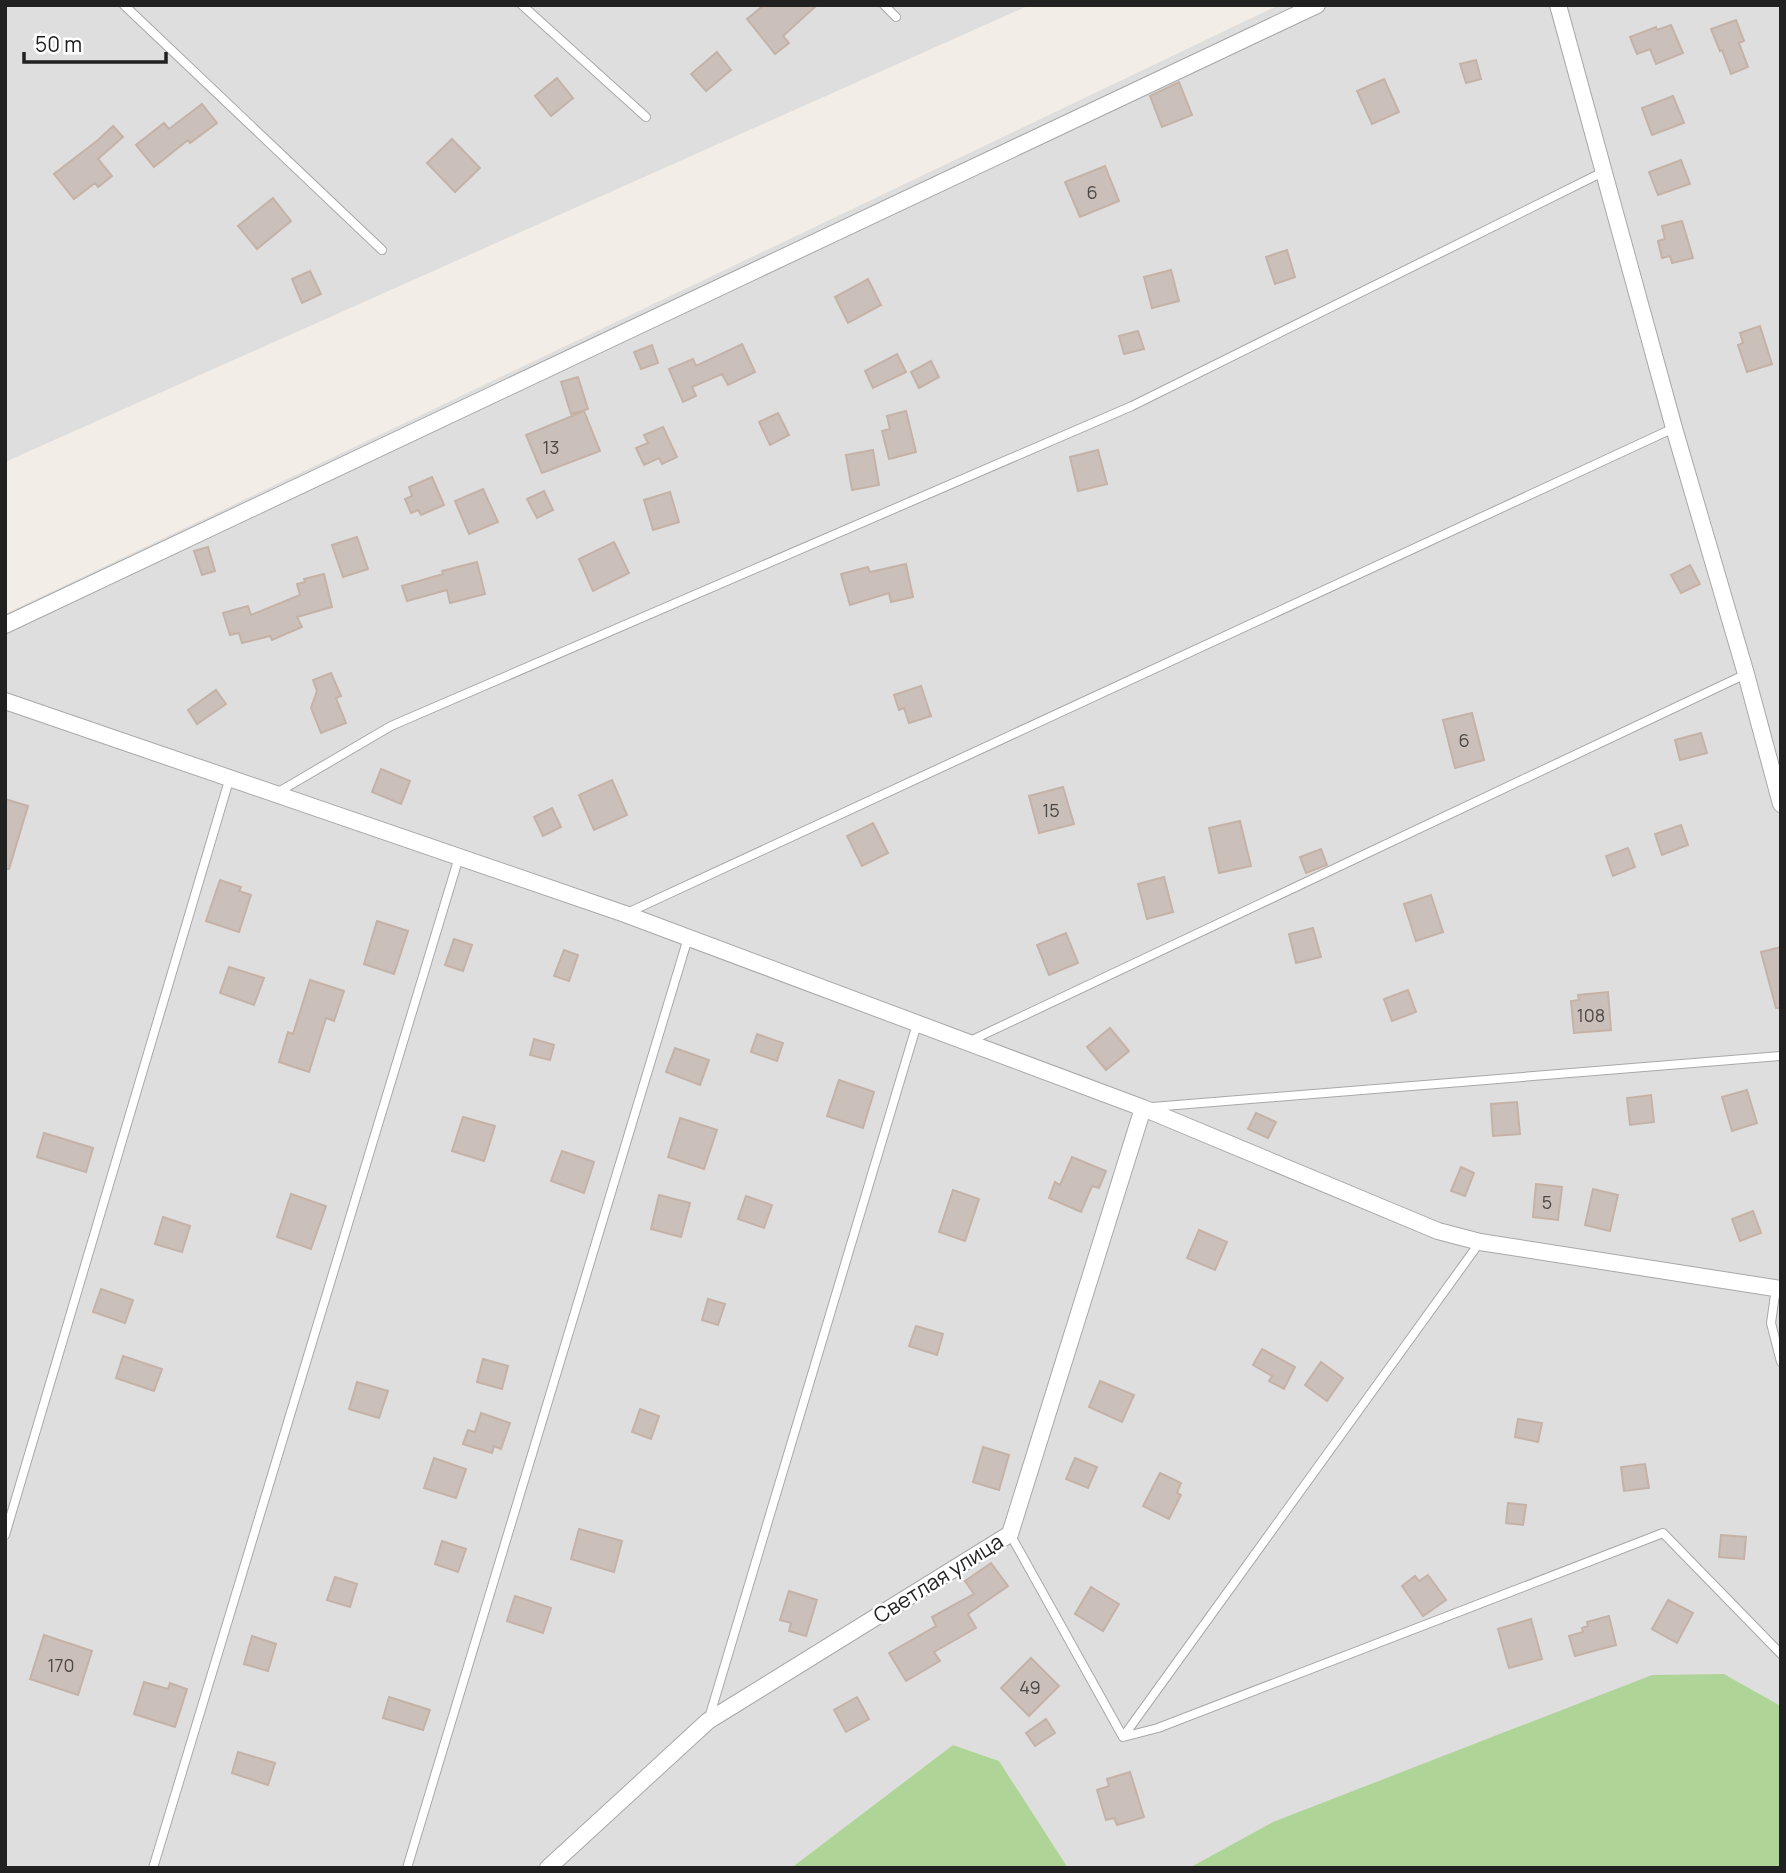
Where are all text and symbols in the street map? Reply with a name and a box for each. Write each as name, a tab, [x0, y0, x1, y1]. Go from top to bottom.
scale bar	[24, 21, 166, 65]
text: 50 m	[35, 30, 82, 58]
house number: 6	[1086, 180, 1098, 204]
house number: 13	[543, 435, 559, 459]
house number: 6	[1458, 728, 1470, 752]
house number: 15	[1042, 798, 1060, 822]
house number: 108	[1577, 1003, 1605, 1027]
house number: 5	[1542, 1190, 1552, 1214]
street label: Светлая улица	[868, 1527, 1008, 1629]
house number: 170	[47, 1653, 75, 1677]
house number: 49	[1019, 1675, 1041, 1699]

